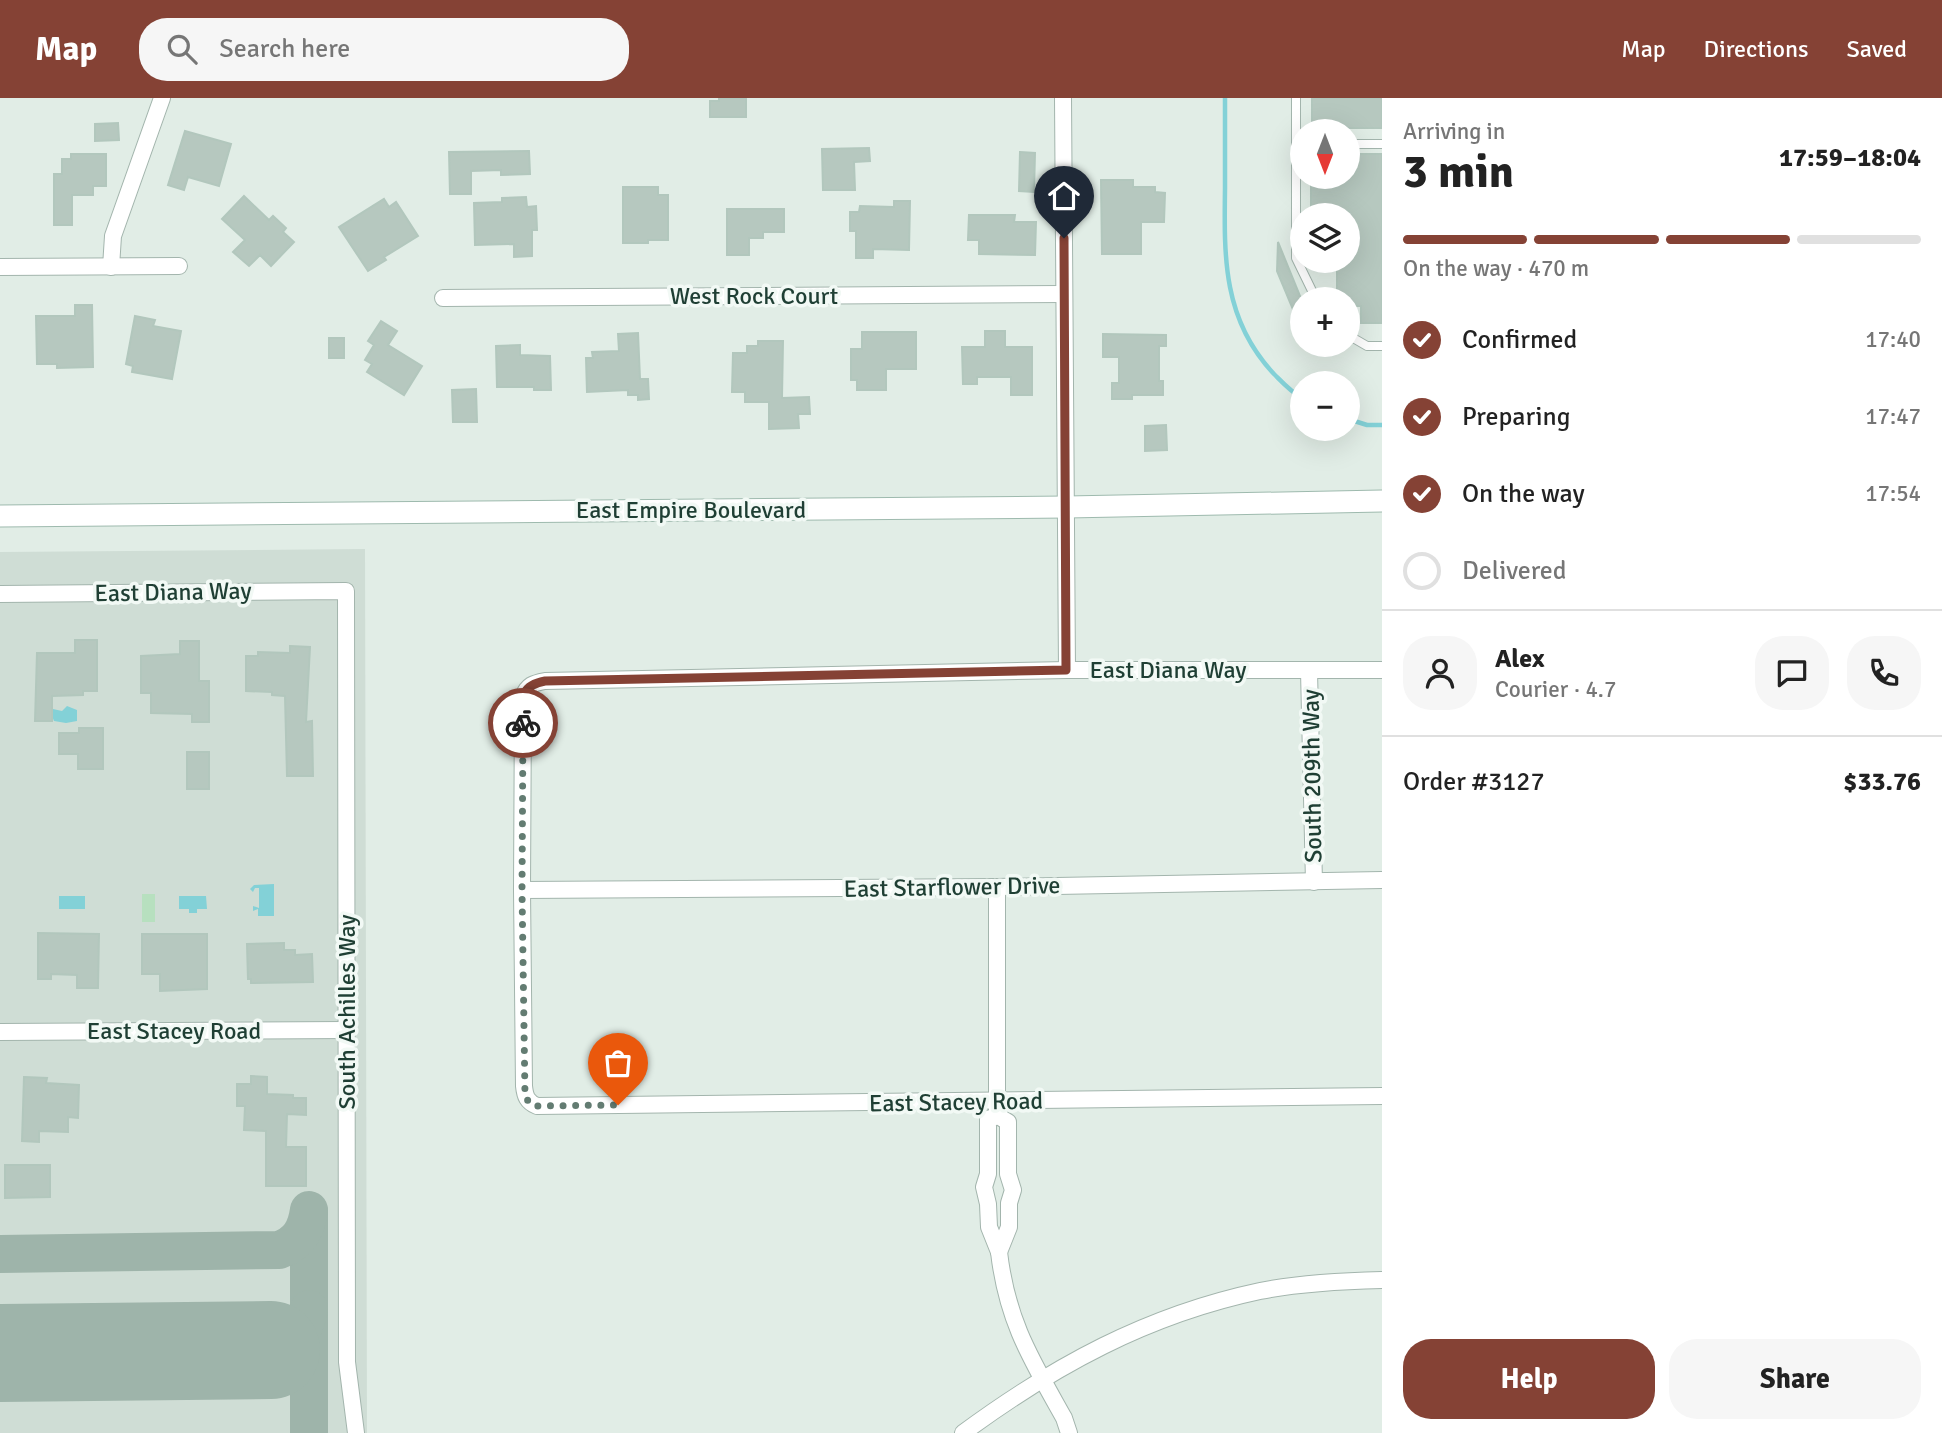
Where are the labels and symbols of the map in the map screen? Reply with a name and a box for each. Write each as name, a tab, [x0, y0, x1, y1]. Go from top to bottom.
north arrow	[1290, 119, 1360, 189]
pin	[1034, 166, 1094, 238]
street label: West Rock Court	[670, 281, 838, 311]
street label: East Empire Boulevard	[576, 495, 806, 525]
street label: East Diana Way	[94, 576, 252, 608]
street label: East Diana Way	[1089, 655, 1247, 685]
courier	[488, 688, 558, 758]
street label: South 209th Way	[1295, 689, 1329, 863]
street label: East Starflower Drive	[843, 870, 1061, 904]
street label: South Achilles Way	[332, 914, 362, 1110]
street label: East Stacey Road	[87, 1016, 261, 1046]
pin	[588, 1033, 648, 1105]
street label: East Stacey Road	[869, 1085, 1043, 1119]

